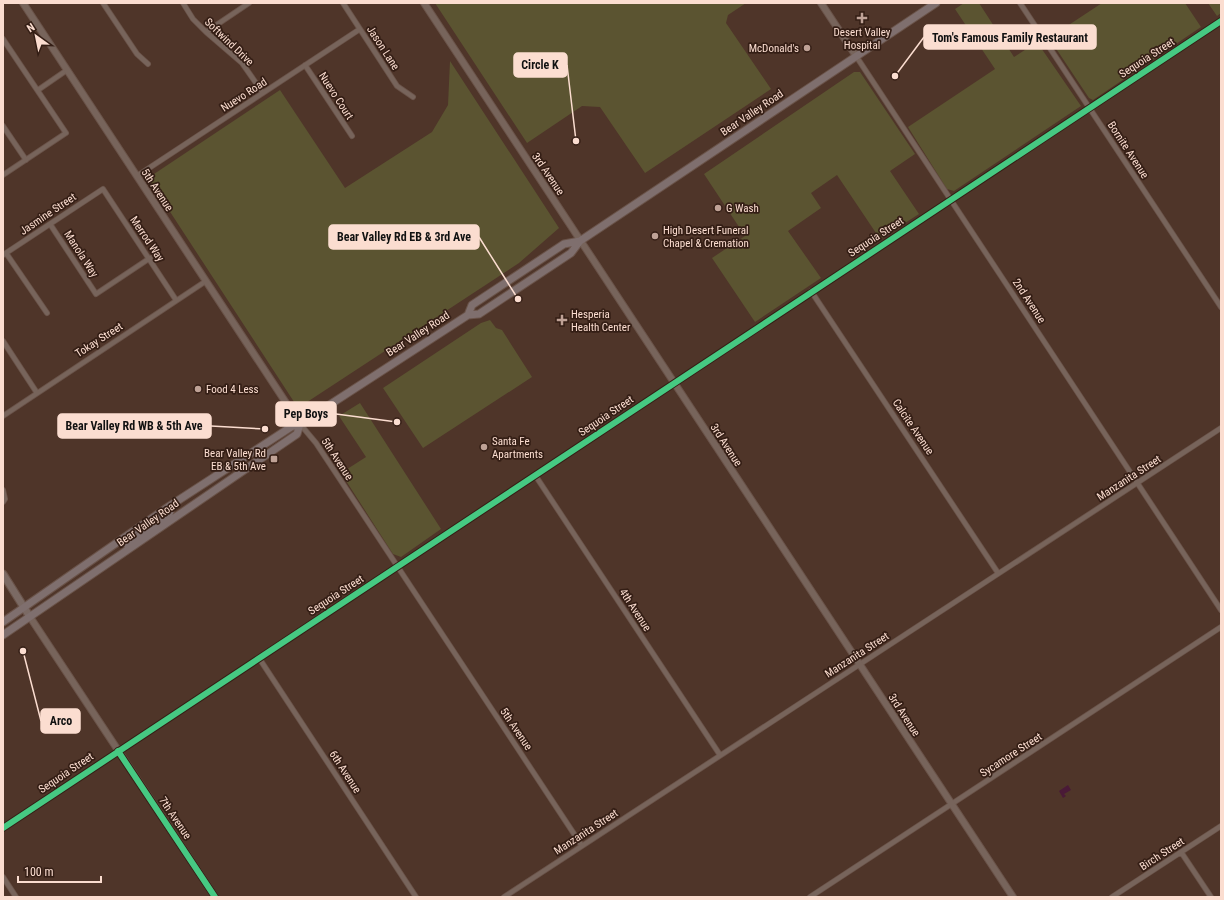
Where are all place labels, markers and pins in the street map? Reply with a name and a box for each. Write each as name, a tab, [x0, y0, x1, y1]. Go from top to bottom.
marker: Desert Valley Hospital	[856, 12, 868, 24]
callout: Tom's Famous Family Restaurant	[924, 25, 1096, 49]
place label: Desert Valley Hospital	[834, 26, 891, 52]
place label: McDonald's	[749, 42, 799, 55]
marker: McDonald's	[802, 43, 812, 53]
callout: Circle K	[514, 53, 567, 77]
place label: G Wash	[726, 202, 759, 215]
marker: G Wash	[713, 203, 723, 213]
place label: High Desert Funeral Chapel & Cremation	[663, 224, 749, 250]
callout: Bear Valley Rd EB & 3rd Ave	[329, 225, 479, 249]
marker: High Desert Funeral Chapel & Cremation	[650, 231, 660, 241]
place label: Hesperia Health Center	[571, 308, 631, 334]
marker: Hesperia Health Center	[556, 314, 568, 326]
place label: Food 4 Less	[206, 383, 259, 396]
marker: Food 4 Less	[193, 384, 203, 394]
callout: Pep Boys	[276, 402, 336, 426]
callout: Bear Valley Rd WB & 5th Ave	[58, 414, 211, 438]
place label: Santa Fe Apartments	[492, 435, 543, 461]
marker: Santa Fe Apartments	[479, 442, 489, 452]
place label: Bear Valley Rd EB & 5th Ave	[204, 447, 266, 473]
marker: Bear Valley Rd EB & 5th Ave	[269, 454, 279, 464]
callout: Arco	[41, 709, 80, 733]

